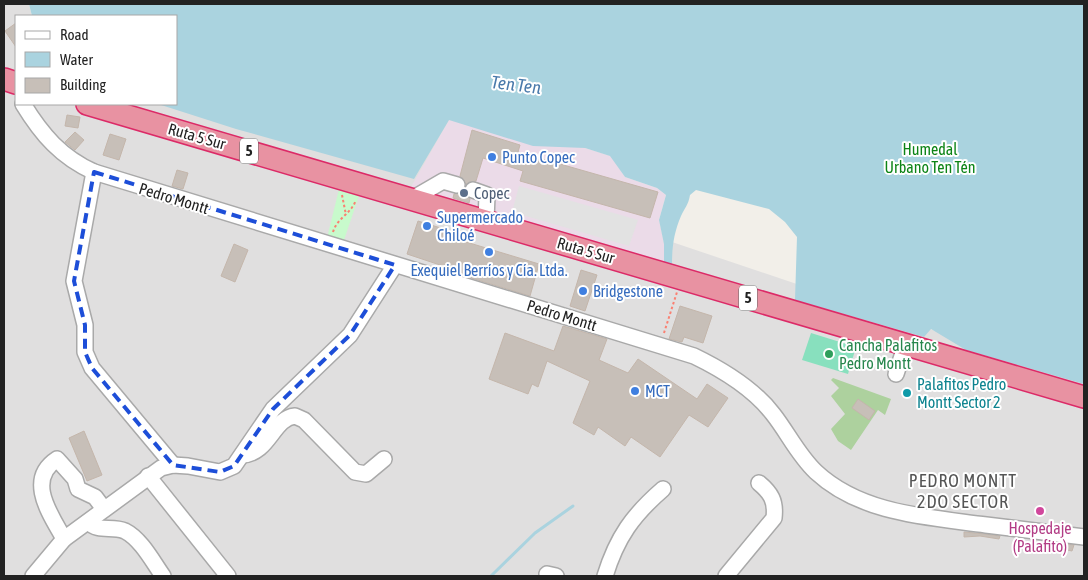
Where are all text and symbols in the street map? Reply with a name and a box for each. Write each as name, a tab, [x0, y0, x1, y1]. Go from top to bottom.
legend	[15, 15, 178, 105]
text: Road	[60, 26, 89, 43]
text: Water	[60, 51, 93, 68]
water label: Ten Ten	[490, 71, 542, 98]
text: Building	[60, 76, 106, 93]
street label: Ruta 5 Sur	[166, 119, 228, 153]
road number: 5	[240, 138, 258, 164]
park label: Humedal Urbano Ten Tén	[884, 140, 976, 176]
place label: Punto Copec	[502, 148, 575, 167]
marker: Punto Copec	[486, 151, 498, 163]
street label: Pedro Montt	[137, 179, 211, 217]
place label: Copec	[474, 184, 509, 203]
marker: Copec	[458, 187, 470, 199]
place label: Supermercado Chiloé	[437, 208, 523, 244]
marker: Supermercado Chiloé	[421, 220, 433, 232]
street label: Ruta 5 Sur	[555, 233, 617, 267]
marker: Exequiel Berríos y Cía. Ltda.	[483, 246, 495, 258]
place label: Exequiel Berríos y Cía. Ltda.	[411, 261, 568, 280]
place label: Bridgestone	[593, 282, 663, 301]
marker: Bridgestone	[577, 285, 589, 297]
road number: 5	[739, 286, 757, 310]
street label: Pedro Montt	[525, 296, 599, 334]
place label: Cancha Palafitos Pedro Montt	[839, 336, 937, 372]
marker: Cancha Palafitos Pedro Montt	[823, 348, 835, 360]
place label: Palafitos Pedro Montt Sector 2	[917, 375, 1006, 411]
place label: MCT	[645, 382, 670, 400]
marker: MCT	[629, 385, 641, 397]
marker: Palafitos Pedro Montt Sector 2	[901, 387, 913, 399]
district label: PEDRO MONTT 2DO SECTOR	[909, 470, 1017, 512]
marker: Hospedaje (Palafito)	[1034, 505, 1046, 517]
place label: Hospedaje (Palafito)	[1008, 519, 1072, 556]

